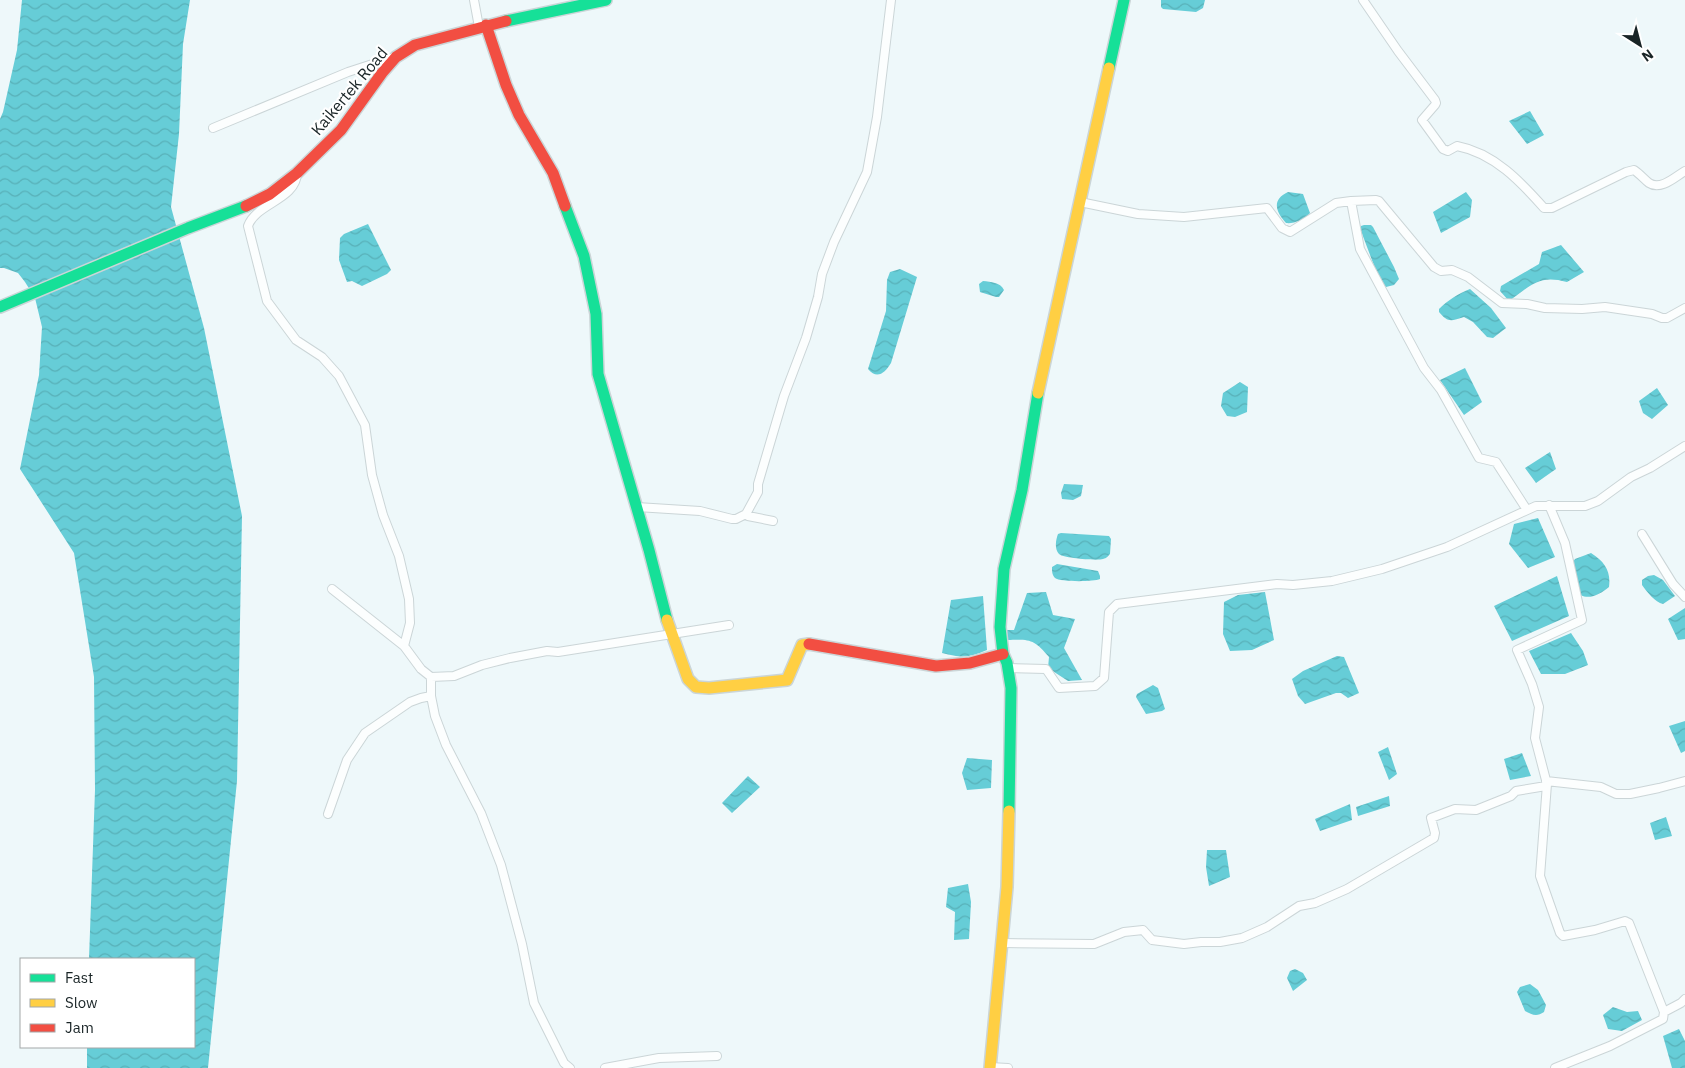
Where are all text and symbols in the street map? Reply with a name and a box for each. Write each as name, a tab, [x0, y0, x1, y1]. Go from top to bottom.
north arrow	[1615, 20, 1665, 70]
street label: Kaikertek Road	[306, 43, 392, 139]
text: N	[1638, 45, 1657, 66]
legend	[20, 958, 195, 1048]
text: Fast	[65, 968, 93, 987]
text: Slow	[65, 993, 98, 1012]
text: Jam	[65, 1018, 94, 1037]

